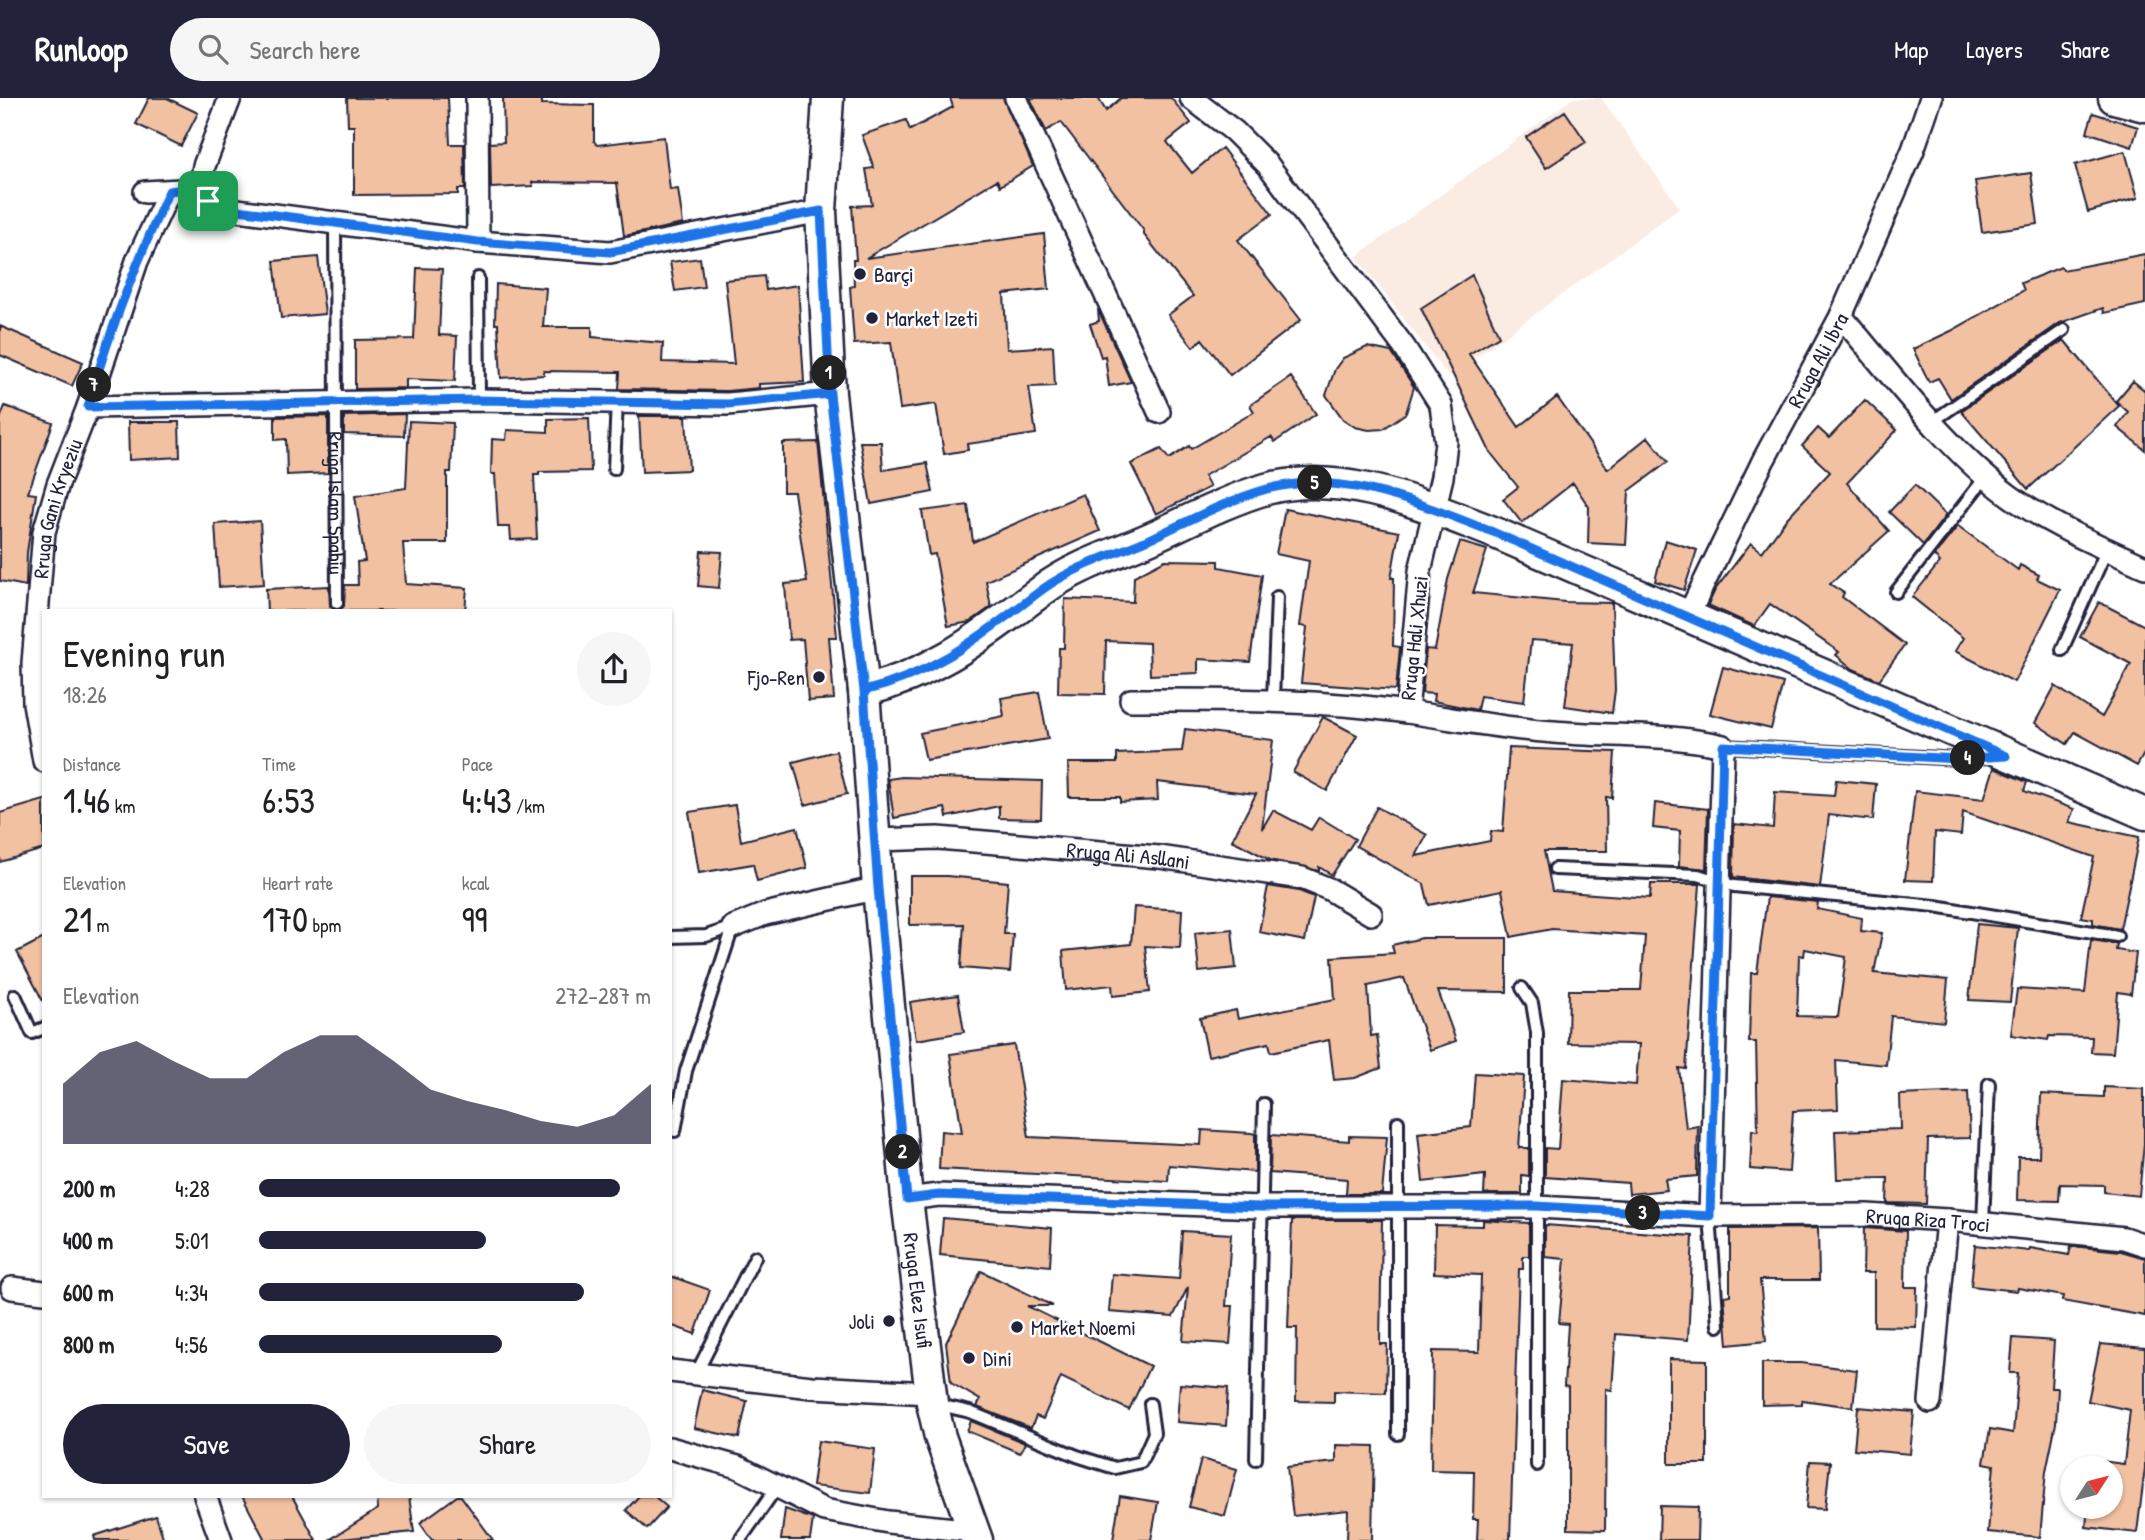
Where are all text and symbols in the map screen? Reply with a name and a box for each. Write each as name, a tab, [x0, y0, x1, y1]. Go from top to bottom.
search box	[170, 18, 660, 81]
text: Runloop	[35, 27, 128, 71]
icon: search	[194, 30, 232, 68]
text: Search here	[250, 32, 361, 67]
text: Map	[1894, 33, 1928, 65]
text: Layers	[1966, 33, 2023, 65]
text: Share	[2061, 33, 2110, 65]
pin	[178, 171, 238, 231]
icon: arrive	[189, 182, 227, 220]
place label: Barçi	[874, 260, 914, 289]
marker: Barçi	[852, 266, 868, 282]
place label: Market Izeti	[886, 304, 978, 333]
street label: Rruga Ali Ibra	[1780, 307, 1855, 412]
marker: Market Izeti	[864, 310, 880, 326]
pin: 1	[812, 356, 846, 390]
text: 1	[825, 359, 832, 385]
pin: 7	[76, 368, 112, 402]
text: 7	[89, 371, 98, 397]
street label: Rruga Islam Spahiu	[322, 431, 351, 575]
street label: Rruga Gani Kryeziu	[26, 434, 89, 580]
pin: 5	[1298, 466, 1332, 500]
text: 5	[1310, 469, 1319, 495]
street label: Rruga Hali Xhuzi	[1393, 574, 1435, 702]
text: Evening run	[63, 627, 226, 679]
button: share	[577, 632, 651, 706]
place label: Fjo-Ren	[747, 663, 805, 692]
marker: Fjo-Ren	[811, 669, 827, 685]
text: 18:26	[63, 679, 107, 710]
pin: 4	[1951, 740, 1986, 776]
text: 4	[1964, 744, 1971, 770]
text: Distance	[63, 751, 121, 777]
text: Time	[262, 751, 296, 777]
text: Pace	[462, 751, 493, 777]
text: 1.46	[63, 777, 110, 824]
text: 6:53	[262, 777, 315, 824]
text: 4:43	[462, 777, 512, 824]
text: km	[110, 793, 135, 819]
text: /km	[512, 793, 545, 819]
street label: Rruga Ali Asllani	[1065, 835, 1192, 876]
text: Elevation	[63, 870, 126, 896]
text: Heart rate	[262, 870, 333, 896]
text: kcal	[462, 870, 489, 896]
text: 21	[63, 896, 92, 943]
text: 170	[262, 896, 308, 943]
text: 99	[462, 896, 487, 943]
text: m	[92, 912, 109, 938]
text: bpm	[308, 912, 341, 938]
text: Elevation	[63, 980, 139, 1011]
text: 272–287 m	[555, 980, 651, 1011]
pin: 2	[886, 1134, 920, 1170]
text: 2	[898, 1138, 907, 1164]
text: 200 m	[63, 1173, 115, 1204]
text: 4:28	[175, 1173, 210, 1204]
pin: 3	[1626, 1196, 1660, 1230]
text: 3	[1638, 1199, 1647, 1225]
street label: Rruga Riza Troci	[1865, 1200, 1991, 1239]
text: 400 m	[63, 1225, 113, 1256]
text: 5:01	[175, 1225, 209, 1256]
street label: Rruga Elez Isufi	[897, 1231, 940, 1350]
text: 600 m	[63, 1277, 114, 1308]
text: 4:34	[175, 1277, 208, 1308]
place label: Joli	[848, 1307, 875, 1336]
marker: Joli	[881, 1313, 897, 1329]
place label: Market Noemi	[1031, 1313, 1136, 1342]
marker: Market Noemi	[1009, 1319, 1025, 1335]
text: 800 m	[63, 1329, 115, 1360]
text: 4:56	[175, 1329, 208, 1360]
place label: Dini	[983, 1344, 1012, 1373]
marker: Dini	[961, 1350, 977, 1366]
button: Save	[63, 1404, 350, 1484]
button: Share	[364, 1404, 651, 1484]
north arrow	[2060, 1456, 2123, 1519]
map controls	[2060, 1456, 2123, 1519]

